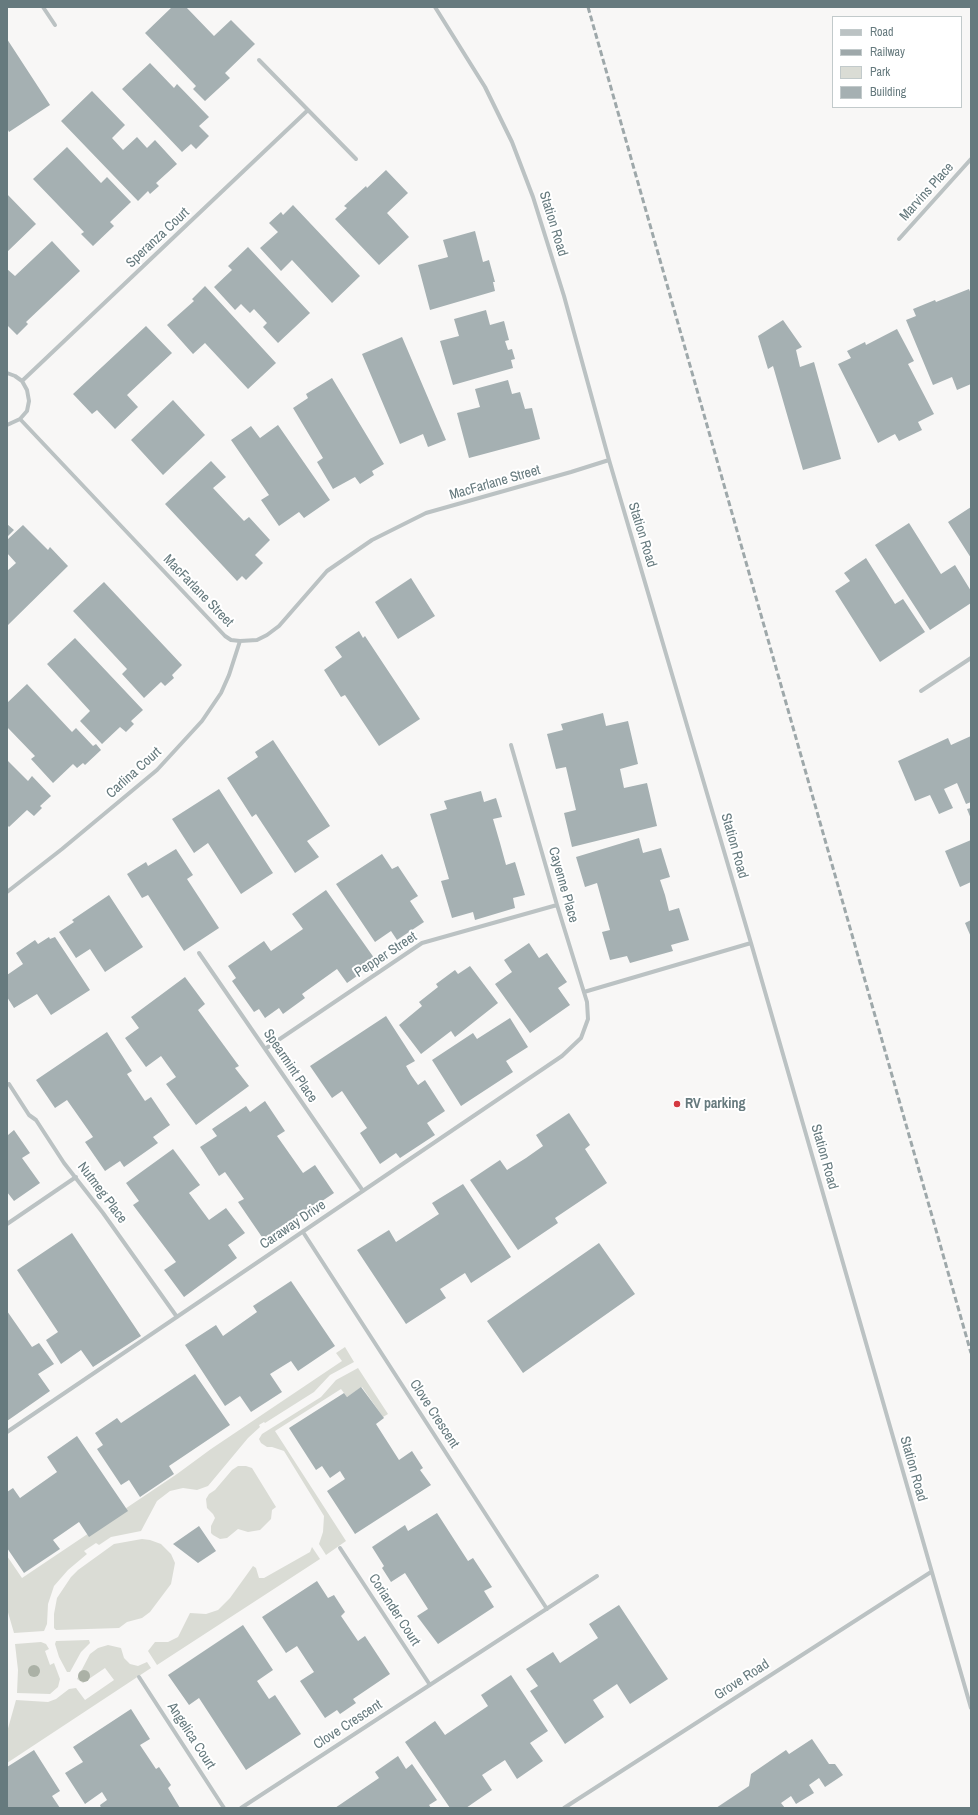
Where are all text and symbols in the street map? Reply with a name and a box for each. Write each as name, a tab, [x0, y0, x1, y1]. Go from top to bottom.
legend	[832, 16, 962, 108]
text: Road	[870, 24, 894, 40]
text: Railway	[870, 44, 905, 60]
text: Park	[870, 64, 890, 80]
text: Building	[870, 84, 906, 100]
street label: Marvins Place	[896, 159, 958, 225]
street label: Station Road	[535, 189, 571, 259]
street label: Speranza Court	[123, 204, 193, 272]
street label: MacFarlane Street	[448, 462, 542, 504]
street label: Station Road	[624, 500, 660, 570]
street label: MacFarlane Street	[159, 551, 237, 631]
street label: Carlina Court	[103, 744, 165, 802]
street label: Station Road	[717, 811, 751, 881]
street label: Cayenne Place	[544, 845, 582, 925]
street label: Pepper Street	[352, 929, 420, 981]
street label: Spearmint Place	[259, 1026, 321, 1106]
place label: RV parking	[685, 1096, 745, 1112]
marker: RV parking	[672, 1099, 682, 1109]
street label: Station Road	[807, 1122, 841, 1192]
street label: Nutmeg Place	[74, 1159, 130, 1227]
street label: Caraway Drive	[257, 1197, 329, 1253]
street label: Clove Crescent	[406, 1377, 462, 1451]
street label: Station Road	[896, 1434, 930, 1504]
street label: Coriander Court	[365, 1571, 423, 1649]
street label: Grove Road	[711, 1656, 773, 1704]
street label: Clove Crescent	[311, 1697, 385, 1753]
street label: Angelica Court	[163, 1700, 219, 1772]

